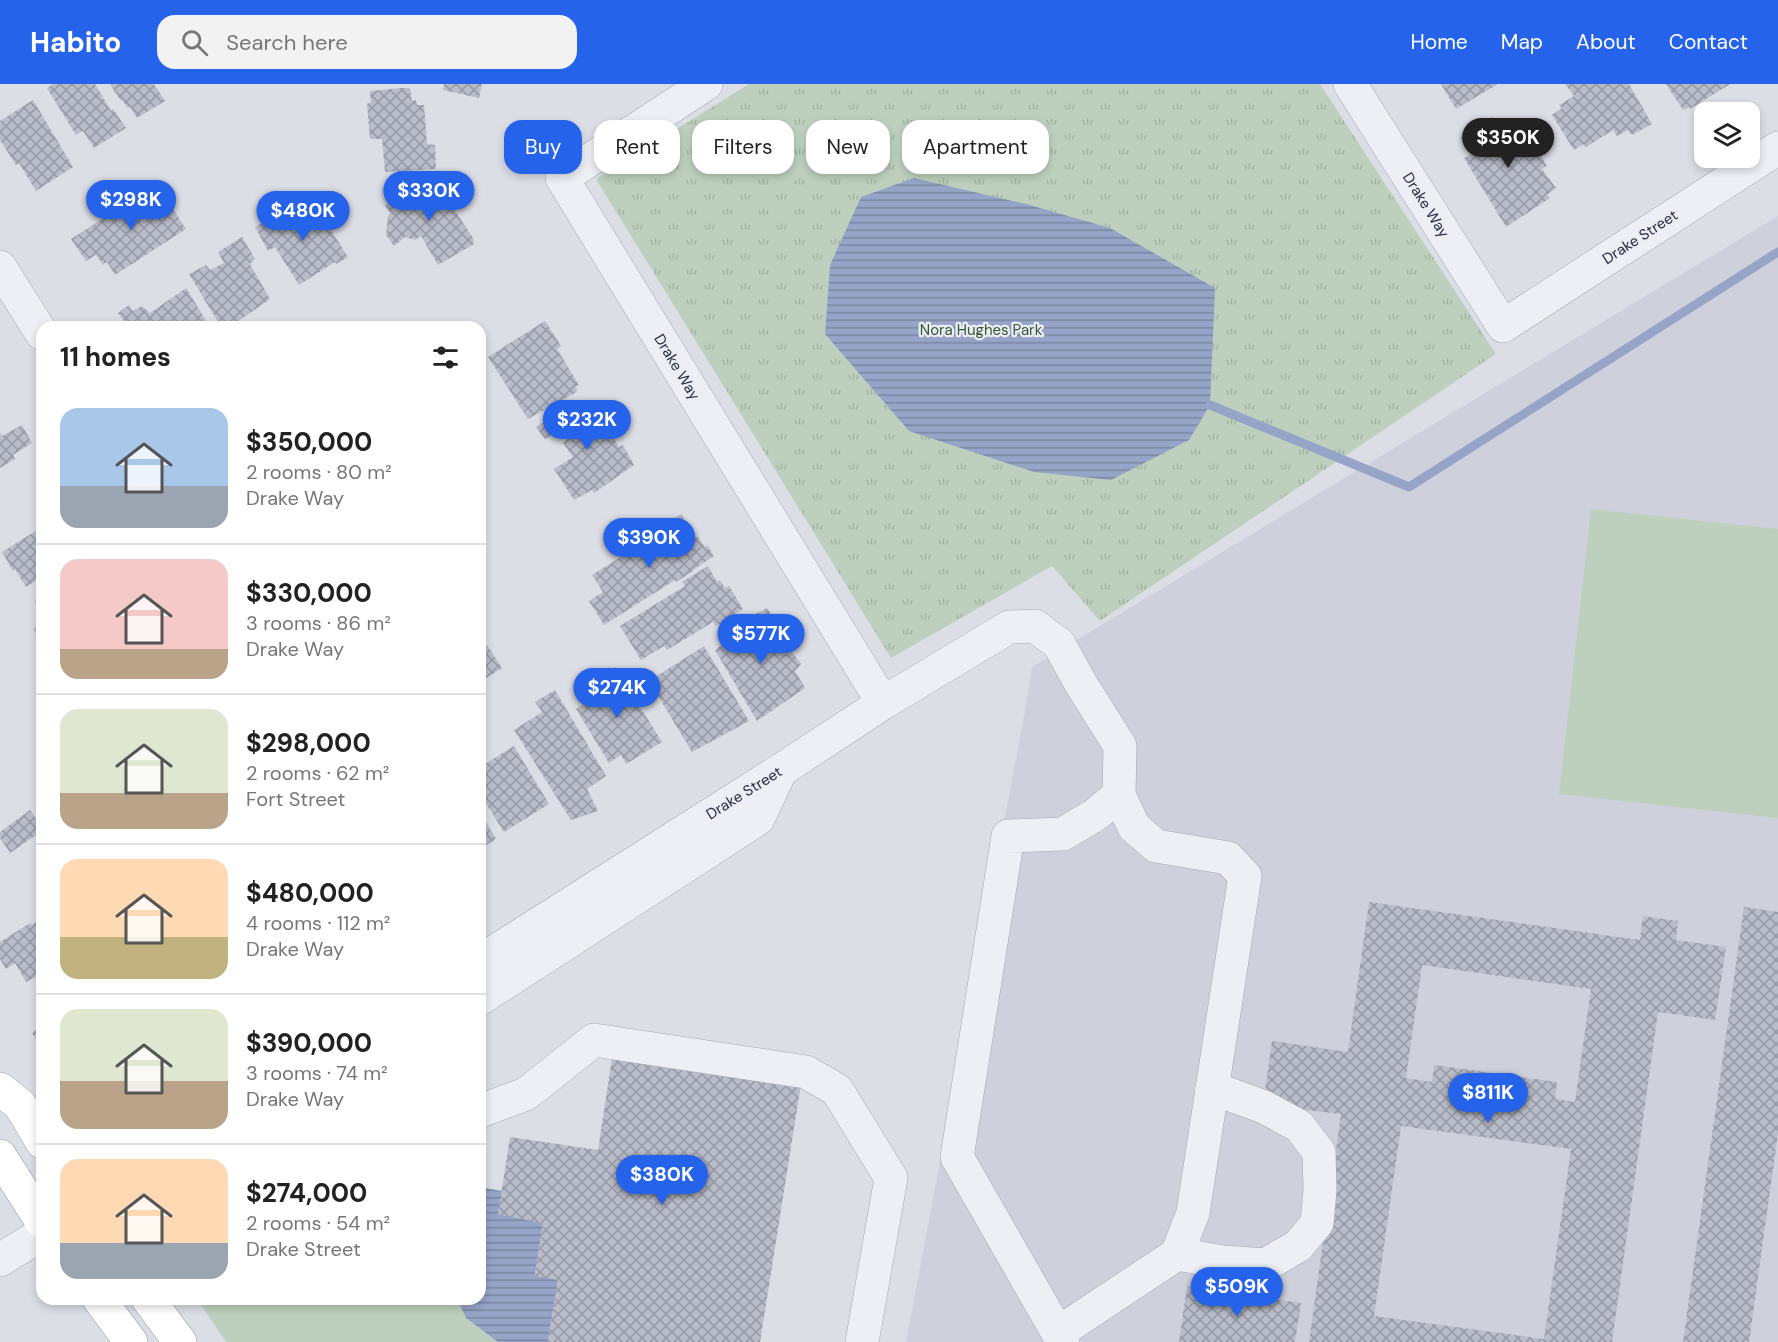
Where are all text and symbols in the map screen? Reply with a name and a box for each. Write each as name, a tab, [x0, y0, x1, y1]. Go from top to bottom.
search box	[157, 15, 577, 69]
text: Habito	[30, 24, 121, 61]
icon: search	[178, 26, 211, 59]
text: Search here	[226, 28, 348, 57]
text: Home	[1410, 28, 1468, 56]
text: Map	[1501, 28, 1543, 56]
text: About	[1576, 28, 1636, 56]
text: Contact	[1669, 28, 1748, 56]
map controls	[1694, 102, 1760, 168]
button: layers	[1694, 102, 1760, 168]
pin: $350K	[1466, 118, 1550, 169]
chip: Buy	[504, 120, 582, 174]
chip: Rent	[594, 120, 680, 174]
chip: Filters	[692, 120, 794, 174]
chip: New	[806, 120, 890, 174]
chip: Apartment	[902, 120, 1049, 174]
text: $350K	[1476, 124, 1540, 150]
street label: Drake Way	[1398, 168, 1454, 242]
pin: $330K	[387, 171, 471, 222]
text: $330K	[397, 177, 461, 203]
pin: $298K	[89, 180, 173, 231]
text: $298K	[100, 186, 162, 212]
pin: $480K	[261, 191, 345, 242]
text: $480K	[271, 197, 335, 223]
street label: Drake Street	[1598, 205, 1682, 269]
park label: Nora Hughes Park	[920, 320, 1043, 340]
street label: Drake Way	[649, 330, 705, 404]
text: 11 homes	[60, 340, 171, 374]
icon: filters	[429, 341, 462, 374]
pin: $232K	[545, 400, 629, 451]
text: $232K	[557, 406, 617, 432]
text: $350,000	[246, 425, 372, 459]
icon: home	[108, 432, 180, 504]
text: 2 rooms · 80 m²	[246, 459, 392, 485]
text: Drake Way	[246, 485, 344, 511]
pin: $390K	[607, 518, 691, 569]
text: $390K	[617, 524, 681, 550]
text: $330,000	[246, 576, 372, 610]
icon: home	[108, 583, 180, 655]
text: 3 rooms · 86 m²	[246, 610, 391, 636]
pin: $577K	[719, 614, 803, 665]
text: $577K	[732, 620, 790, 646]
text: Drake Way	[246, 636, 344, 662]
pin: $274K	[575, 668, 659, 719]
text: $274K	[587, 674, 647, 700]
text: $298,000	[246, 726, 371, 760]
icon: home	[108, 733, 180, 805]
text: 2 rooms · 62 m²	[246, 760, 389, 786]
street label: Drake Street	[702, 762, 786, 824]
text: Fort Street	[246, 786, 345, 812]
text: $480,000	[246, 876, 374, 910]
icon: home	[108, 883, 180, 955]
text: 4 rooms · 112 m²	[246, 910, 390, 936]
text: Drake Way	[246, 936, 344, 962]
text: $390,000	[246, 1026, 372, 1060]
icon: home	[108, 1033, 180, 1105]
text: 3 rooms · 74 m²	[246, 1060, 388, 1086]
pin: $811K	[1446, 1073, 1530, 1124]
text: $811K	[1462, 1079, 1514, 1105]
text: Drake Way	[246, 1086, 344, 1112]
pin: $380K	[620, 1155, 704, 1206]
text: $380K	[630, 1161, 694, 1187]
text: $274,000	[246, 1176, 367, 1210]
icon: home	[108, 1183, 180, 1255]
text: 2 rooms · 54 m²	[246, 1210, 390, 1236]
text: Drake Street	[246, 1236, 361, 1262]
pin: $509K	[1195, 1267, 1279, 1318]
text: $509K	[1205, 1273, 1269, 1299]

